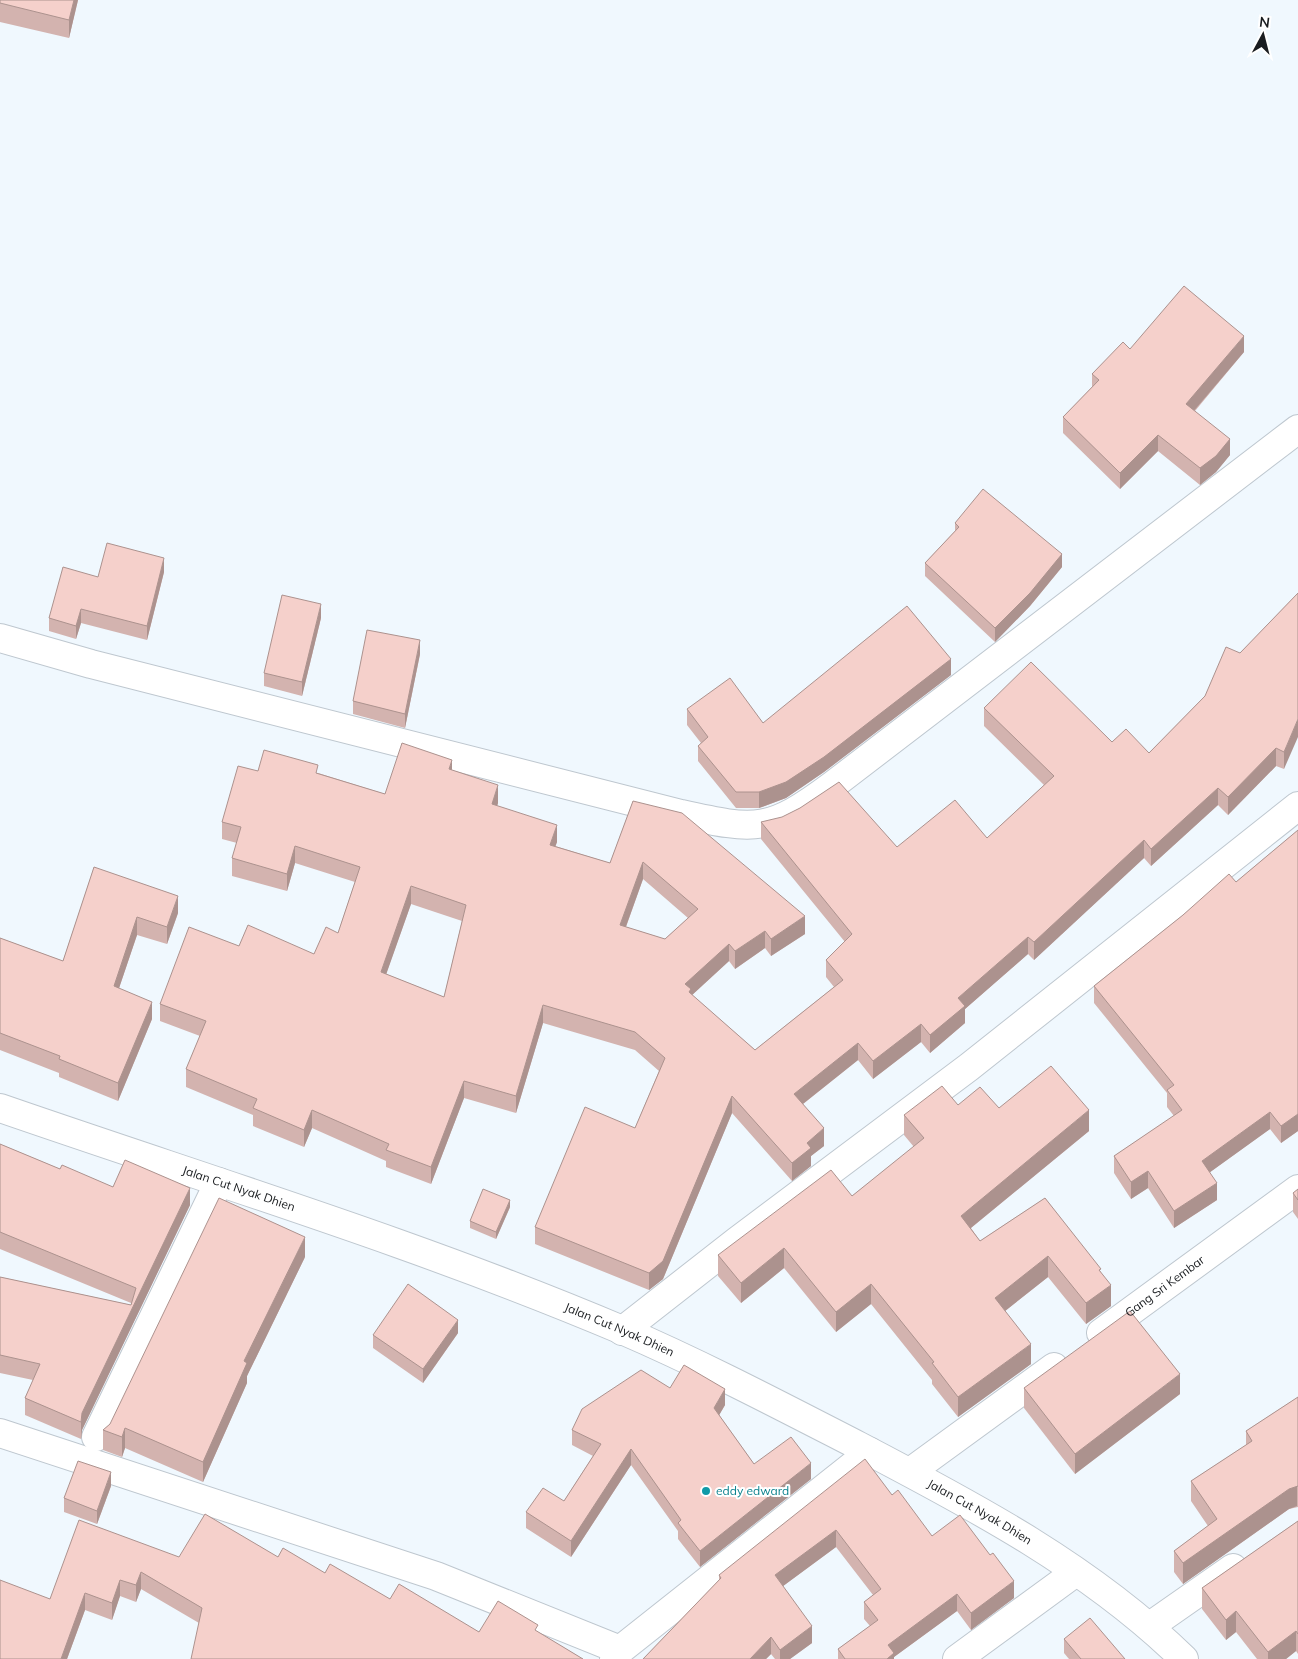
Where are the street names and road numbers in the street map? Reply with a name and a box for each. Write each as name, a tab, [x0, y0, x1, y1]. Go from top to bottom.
street label: Jalan Cut Nyak Dhien	[181, 1162, 297, 1214]
street label: Gang Sri Kembar	[1122, 1252, 1208, 1320]
street label: Jalan Cut Nyak Dhien	[562, 1299, 677, 1359]
street label: Jalan Cut Nyak Dhien	[925, 1476, 1035, 1547]

